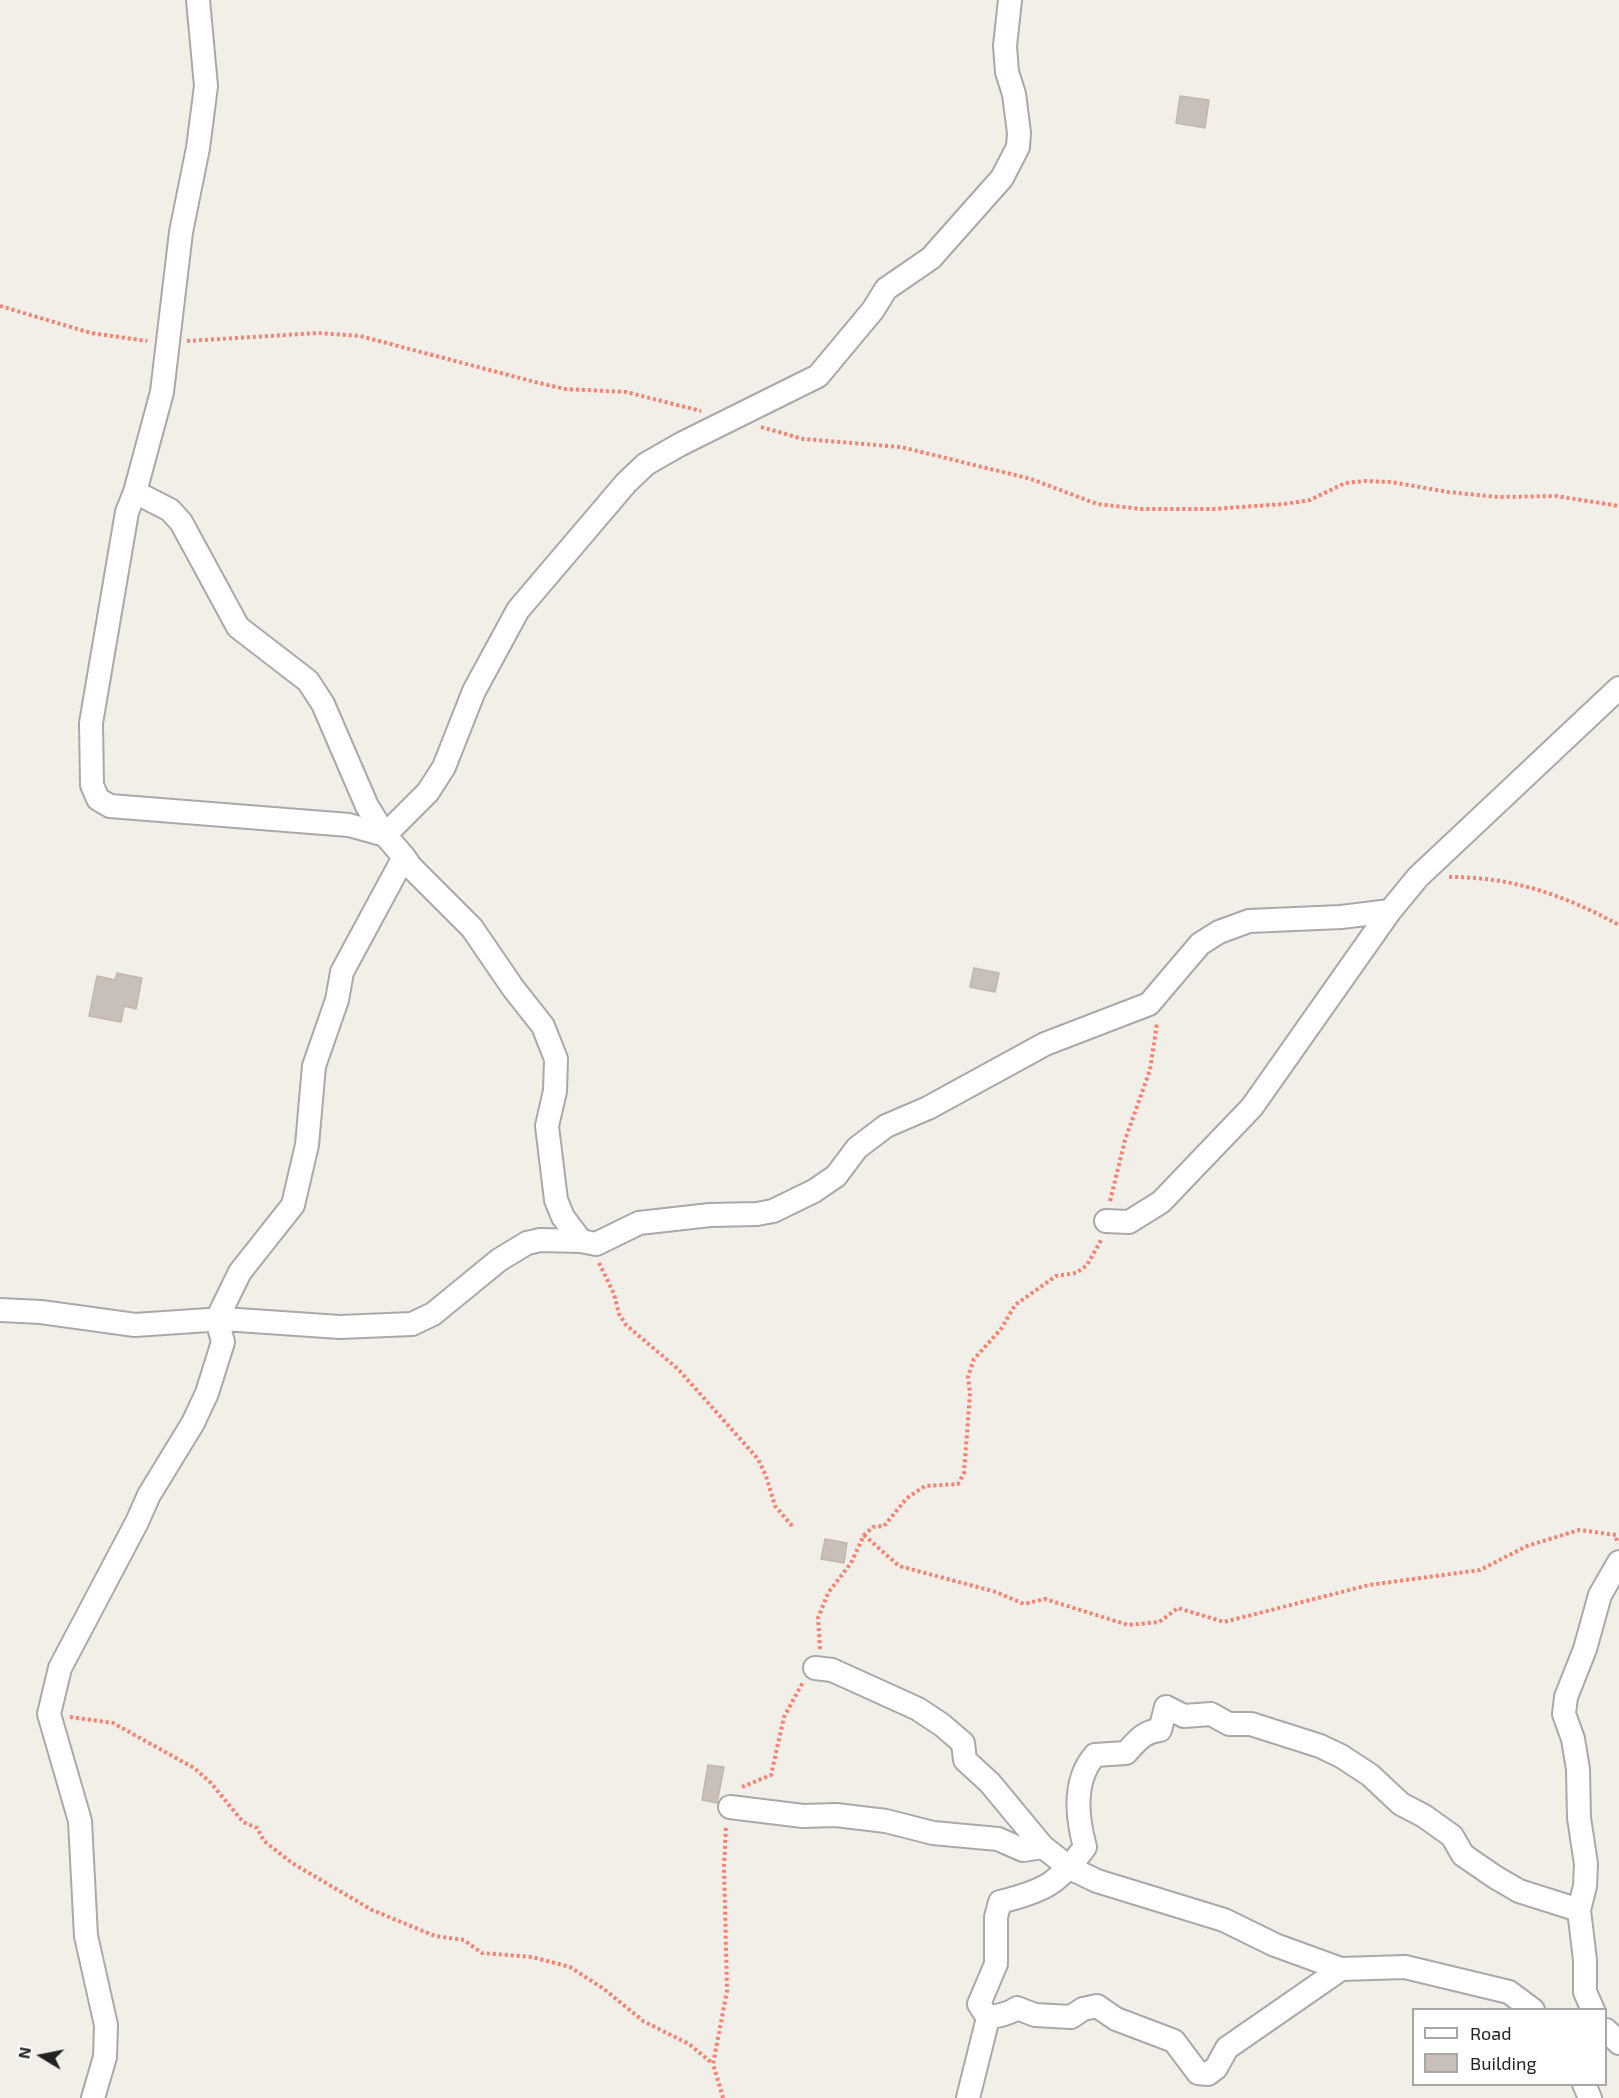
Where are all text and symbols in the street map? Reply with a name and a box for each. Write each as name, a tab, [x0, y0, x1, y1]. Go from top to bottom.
legend	[1412, 2008, 1607, 2086]
text: Road	[1470, 2022, 1511, 2044]
north arrow	[12, 2026, 72, 2086]
text: N	[13, 2045, 34, 2060]
text: Building	[1470, 2052, 1537, 2074]

